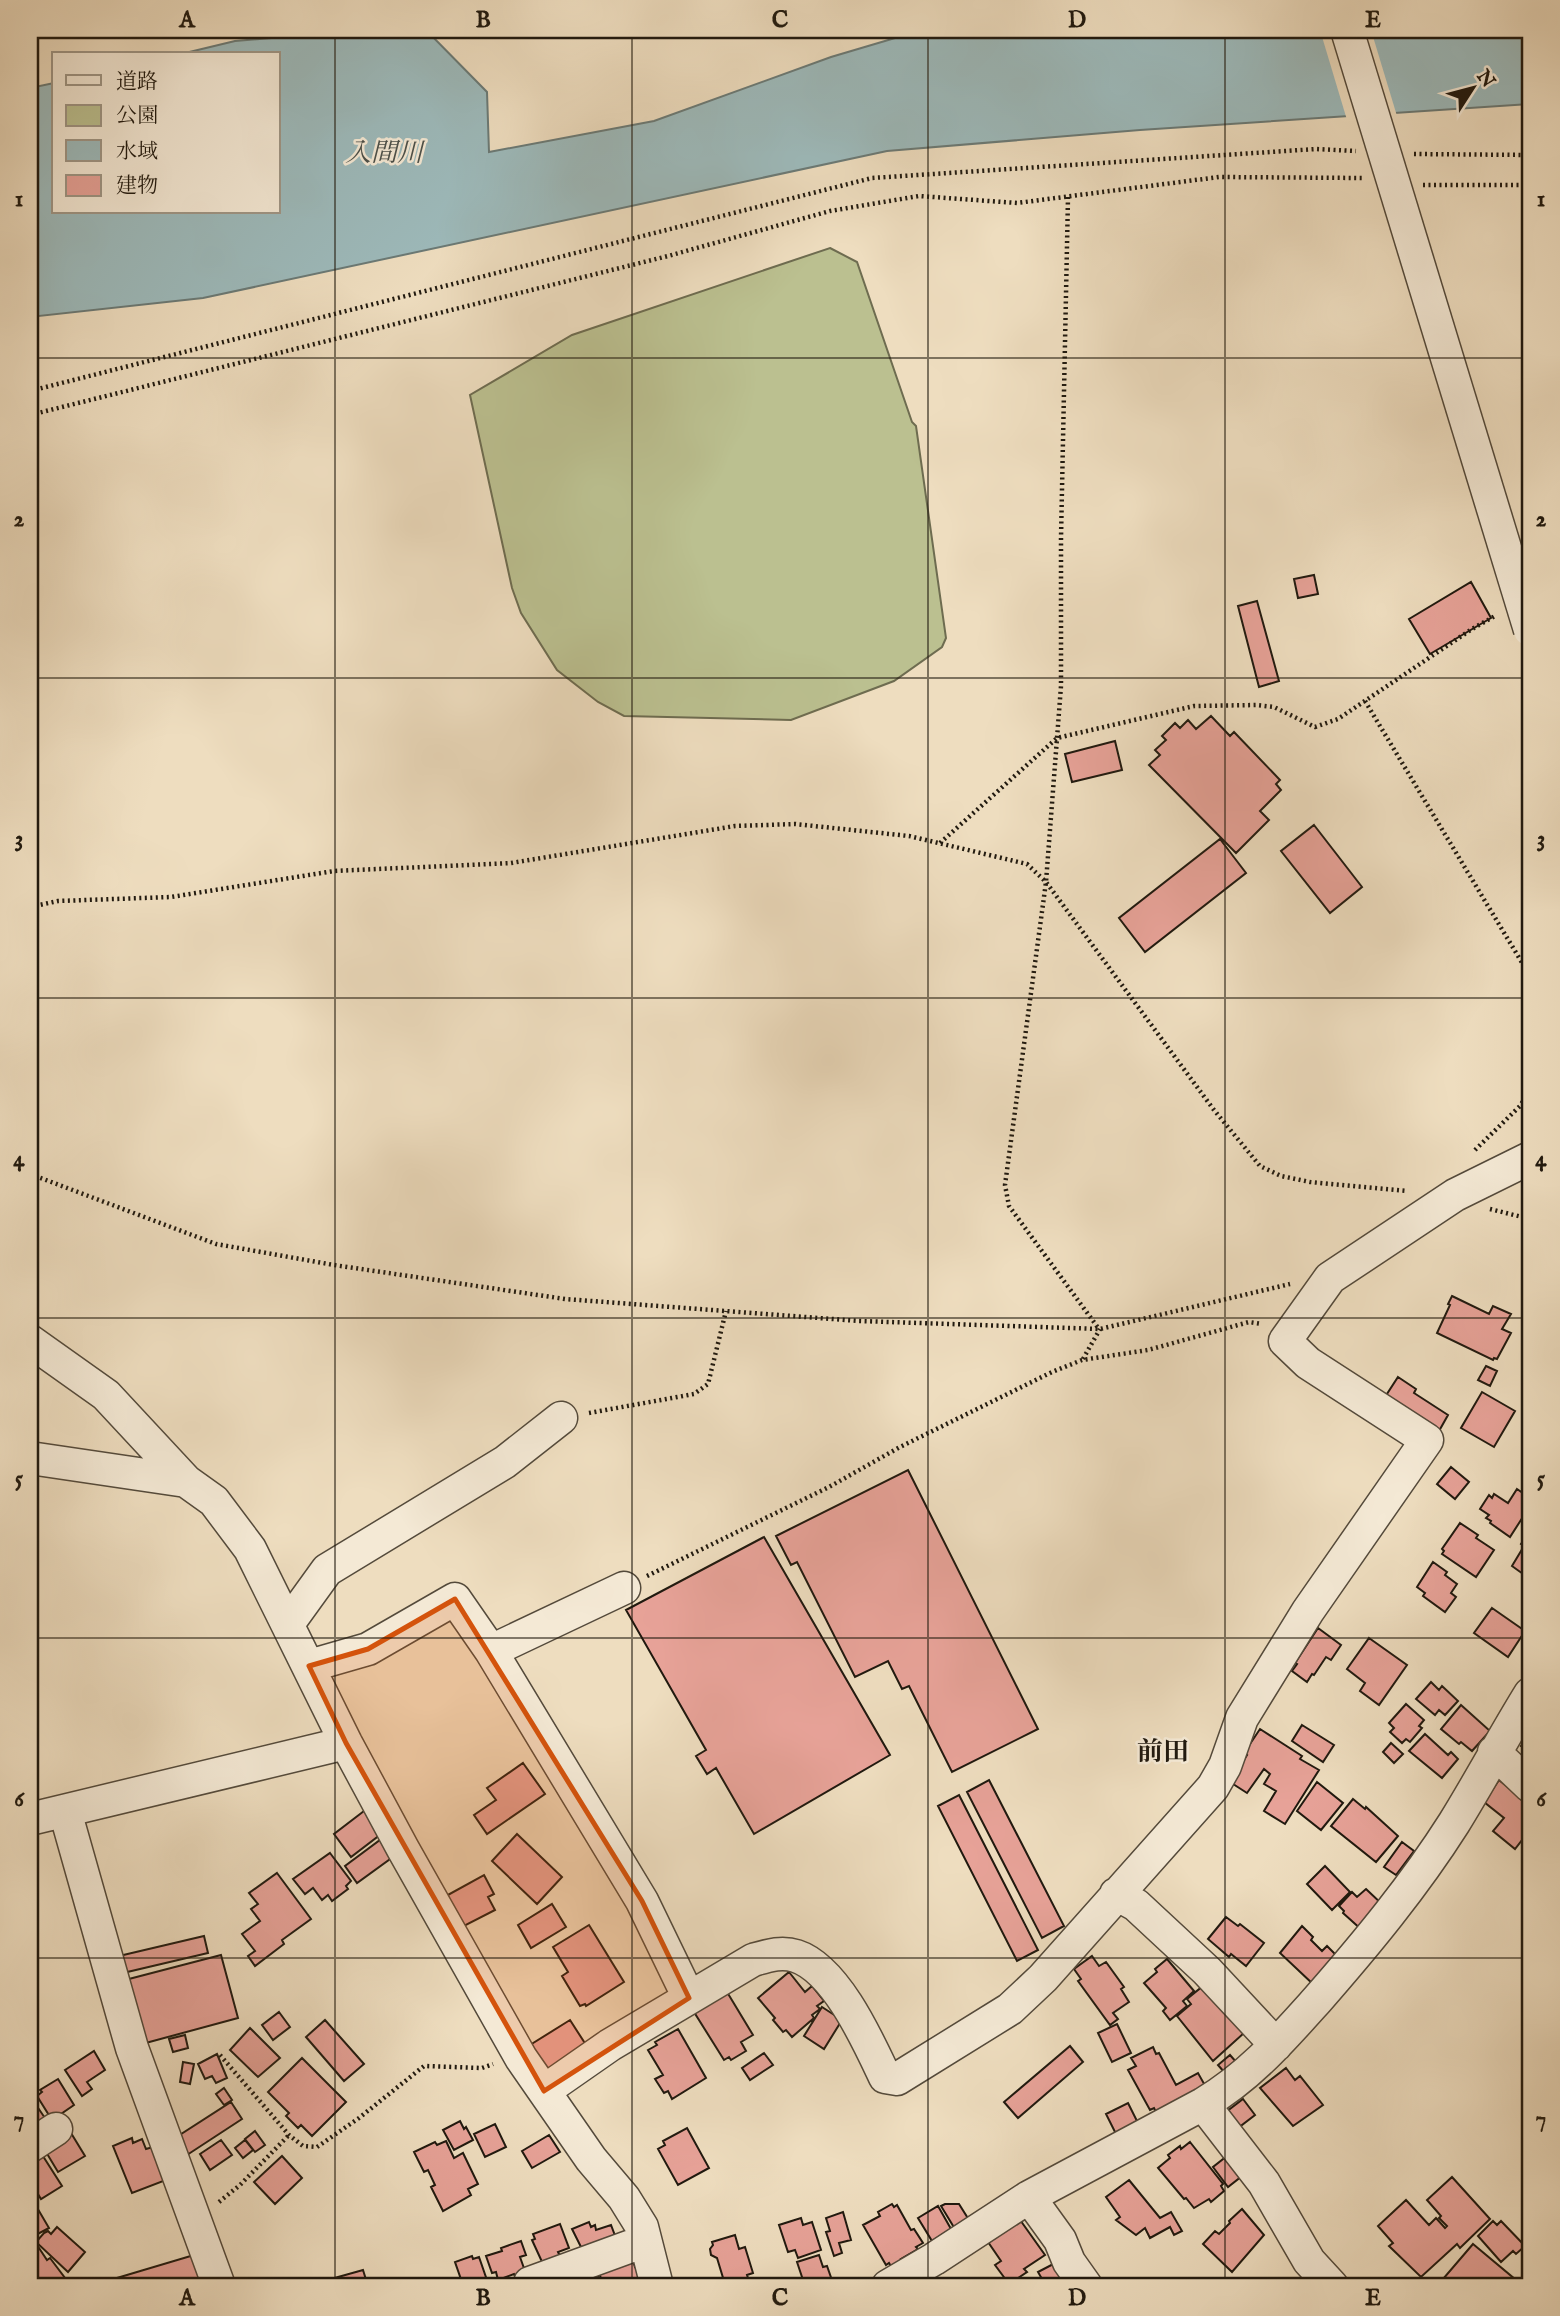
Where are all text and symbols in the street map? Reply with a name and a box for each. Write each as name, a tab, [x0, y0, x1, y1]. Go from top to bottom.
text: A	[178, 6, 196, 35]
text: B	[475, 6, 491, 35]
text: C	[772, 6, 789, 35]
text: D	[1068, 6, 1086, 35]
text: E	[1365, 6, 1381, 35]
legend	[52, 52, 280, 214]
north arrow	[1438, 52, 1508, 122]
text: N	[1470, 65, 1500, 93]
text: 道路	[116, 69, 158, 96]
text: 公園	[116, 103, 158, 130]
water label: 入間川	[345, 137, 426, 170]
text: 水域	[116, 139, 158, 166]
text: 建物	[116, 173, 158, 200]
text: 1	[15, 185, 23, 214]
text: 1	[1537, 185, 1545, 214]
text: 2	[14, 505, 25, 534]
text: 2	[1536, 505, 1547, 534]
text: 3	[15, 825, 23, 854]
text: 3	[1537, 825, 1545, 854]
text: 4	[13, 1145, 25, 1174]
text: 4	[1535, 1145, 1547, 1174]
text: 5	[15, 1465, 24, 1494]
text: 5	[1537, 1465, 1546, 1494]
district label: 前田	[1137, 1736, 1189, 1769]
text: 6	[14, 1785, 25, 1814]
text: 6	[1536, 1785, 1547, 1814]
text: 7	[14, 2105, 24, 2134]
text: 7	[1536, 2105, 1546, 2134]
text: A	[178, 2284, 196, 2313]
text: B	[475, 2284, 491, 2313]
text: C	[772, 2284, 789, 2313]
text: D	[1068, 2284, 1086, 2313]
text: E	[1365, 2284, 1381, 2313]

